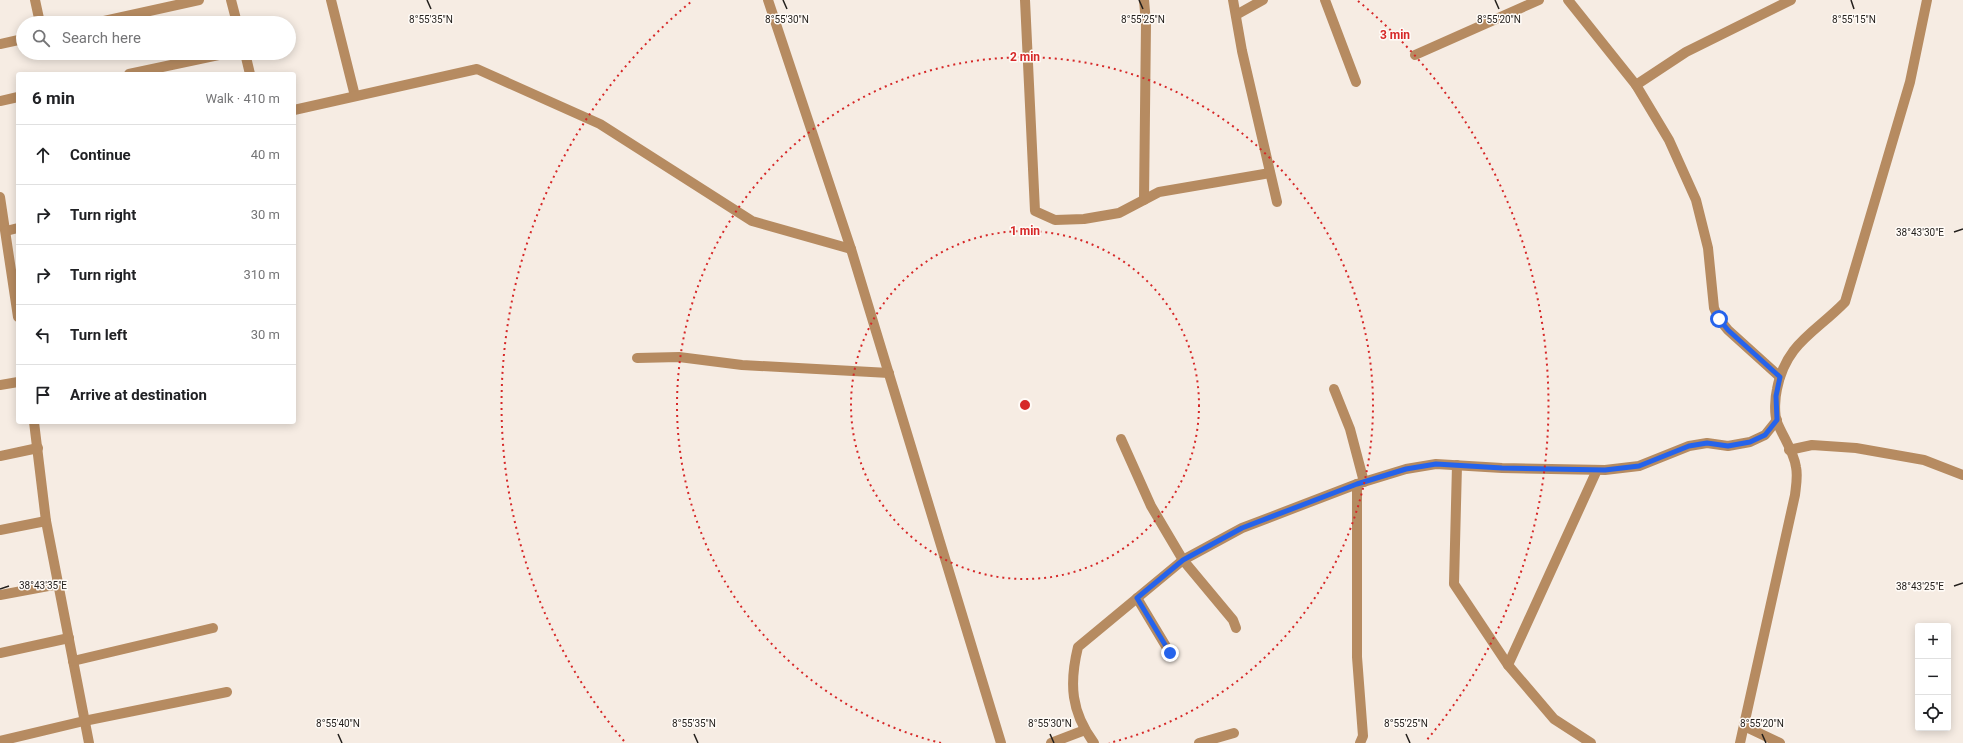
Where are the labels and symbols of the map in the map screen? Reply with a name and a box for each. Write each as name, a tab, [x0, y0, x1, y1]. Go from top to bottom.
text: 8°55'35"N	[409, 14, 453, 25]
text: 8°55'30"N	[765, 14, 809, 25]
text: 8°55'25"N	[1121, 14, 1165, 25]
text: 8°55'20"N	[1477, 14, 1521, 25]
text: 8°55'15"N	[1832, 14, 1876, 25]
text: 3 min	[1380, 28, 1410, 42]
text: 2 min	[1010, 50, 1040, 64]
text: 1 min	[1010, 224, 1040, 238]
text: 38°43'30"E	[1896, 227, 1944, 238]
route start	[1710, 310, 1728, 328]
centre of rings	[1018, 398, 1032, 412]
text: 38°43'35"E	[19, 580, 67, 591]
text: 38°43'25"E	[1896, 581, 1944, 592]
route end	[1161, 644, 1179, 662]
text: 8°55'40"N	[316, 718, 360, 729]
text: 8°55'35"N	[672, 718, 716, 729]
text: 8°55'30"N	[1028, 718, 1072, 729]
text: 8°55'25"N	[1384, 718, 1428, 729]
text: 8°55'20"N	[1740, 718, 1784, 729]

